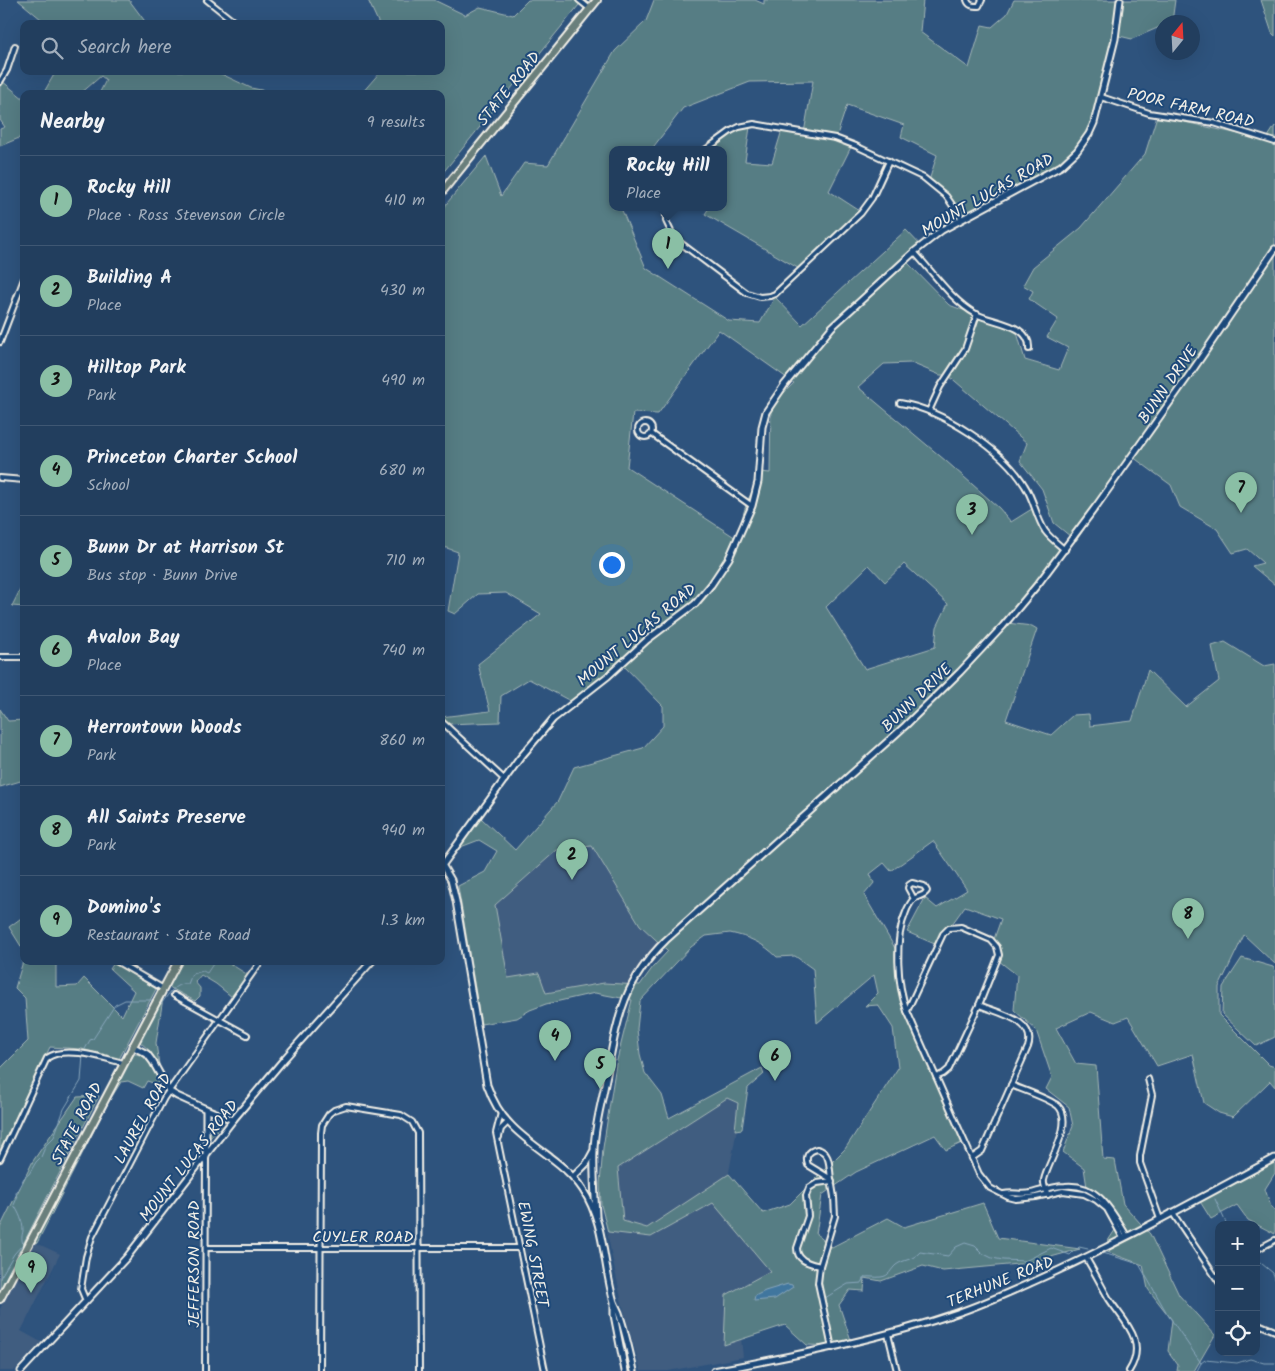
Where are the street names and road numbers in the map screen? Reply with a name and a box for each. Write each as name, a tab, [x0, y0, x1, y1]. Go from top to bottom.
street label: STATE ROAD	[471, 46, 547, 132]
street label: POOR FARM ROAD	[1125, 82, 1257, 135]
street label: MOUNT LUCAS ROAD	[917, 147, 1059, 244]
street label: BUNN DRIVE	[1132, 340, 1205, 429]
street label: MOUNT LUCAS ROAD	[572, 578, 702, 693]
street label: BUNN DRIVE	[876, 657, 959, 738]
street label: LAUREL ROAD	[108, 1068, 179, 1169]
street label: STATE ROAD	[45, 1078, 110, 1169]
street label: MOUNT LUCAS ROAD	[133, 1094, 245, 1228]
street label: EWING STREET	[510, 1199, 555, 1311]
street label: JEFFERSON ROAD	[182, 1200, 207, 1328]
street label: CUYLER ROAD	[312, 1225, 414, 1250]
street label: TERHUNE ROAD	[943, 1250, 1058, 1315]

